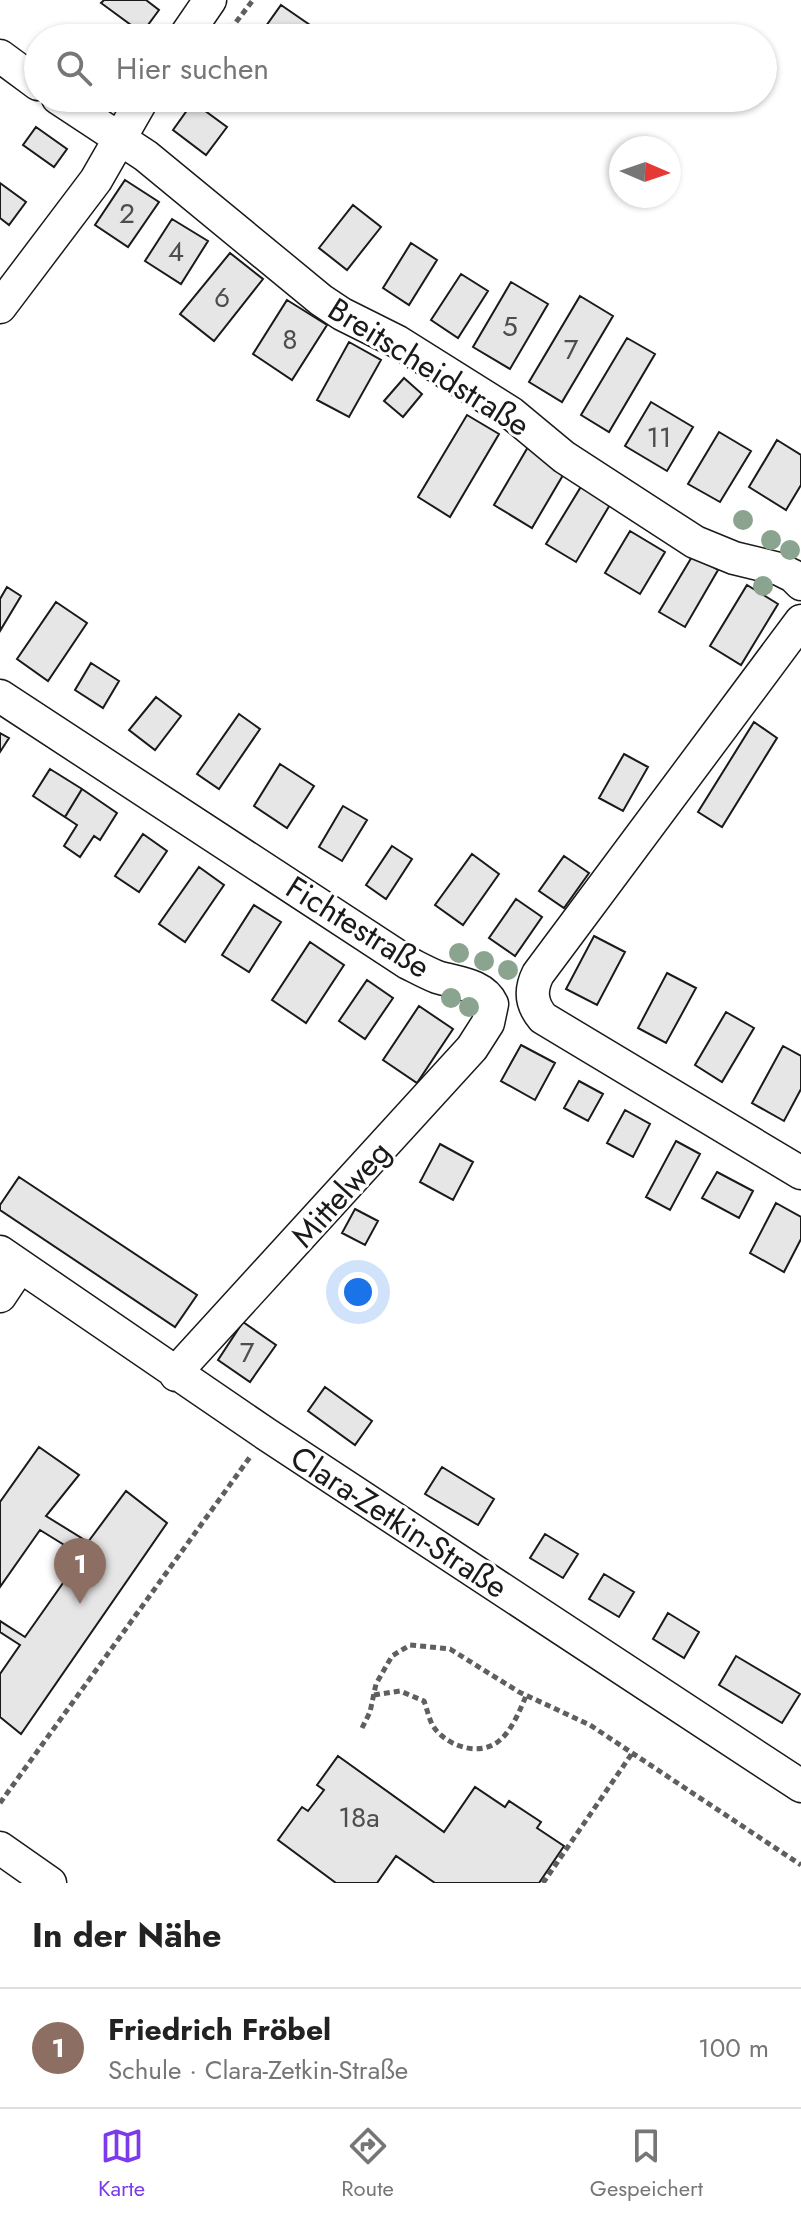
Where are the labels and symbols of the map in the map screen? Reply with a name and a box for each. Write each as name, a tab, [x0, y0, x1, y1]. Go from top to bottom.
north arrow	[609, 136, 681, 208]
house number: 2	[119, 193, 135, 234]
house number: 4	[168, 231, 184, 272]
house number: 6	[214, 277, 230, 318]
street label: Breitscheidstraße	[319, 286, 539, 448]
house number: 5	[502, 306, 518, 347]
house number: 8	[282, 319, 298, 360]
house number: 7	[564, 329, 579, 370]
house number: 11	[646, 417, 672, 458]
street label: Fichtestraße	[277, 865, 439, 989]
street label: Mittelweg	[281, 1131, 401, 1257]
your location	[338, 1272, 378, 1312]
house number: 7	[240, 1332, 255, 1373]
street label: Clara-Zetkin-Straße	[281, 1435, 517, 1609]
pin: 1	[54, 1538, 106, 1604]
house number: 18a	[338, 1797, 380, 1838]

